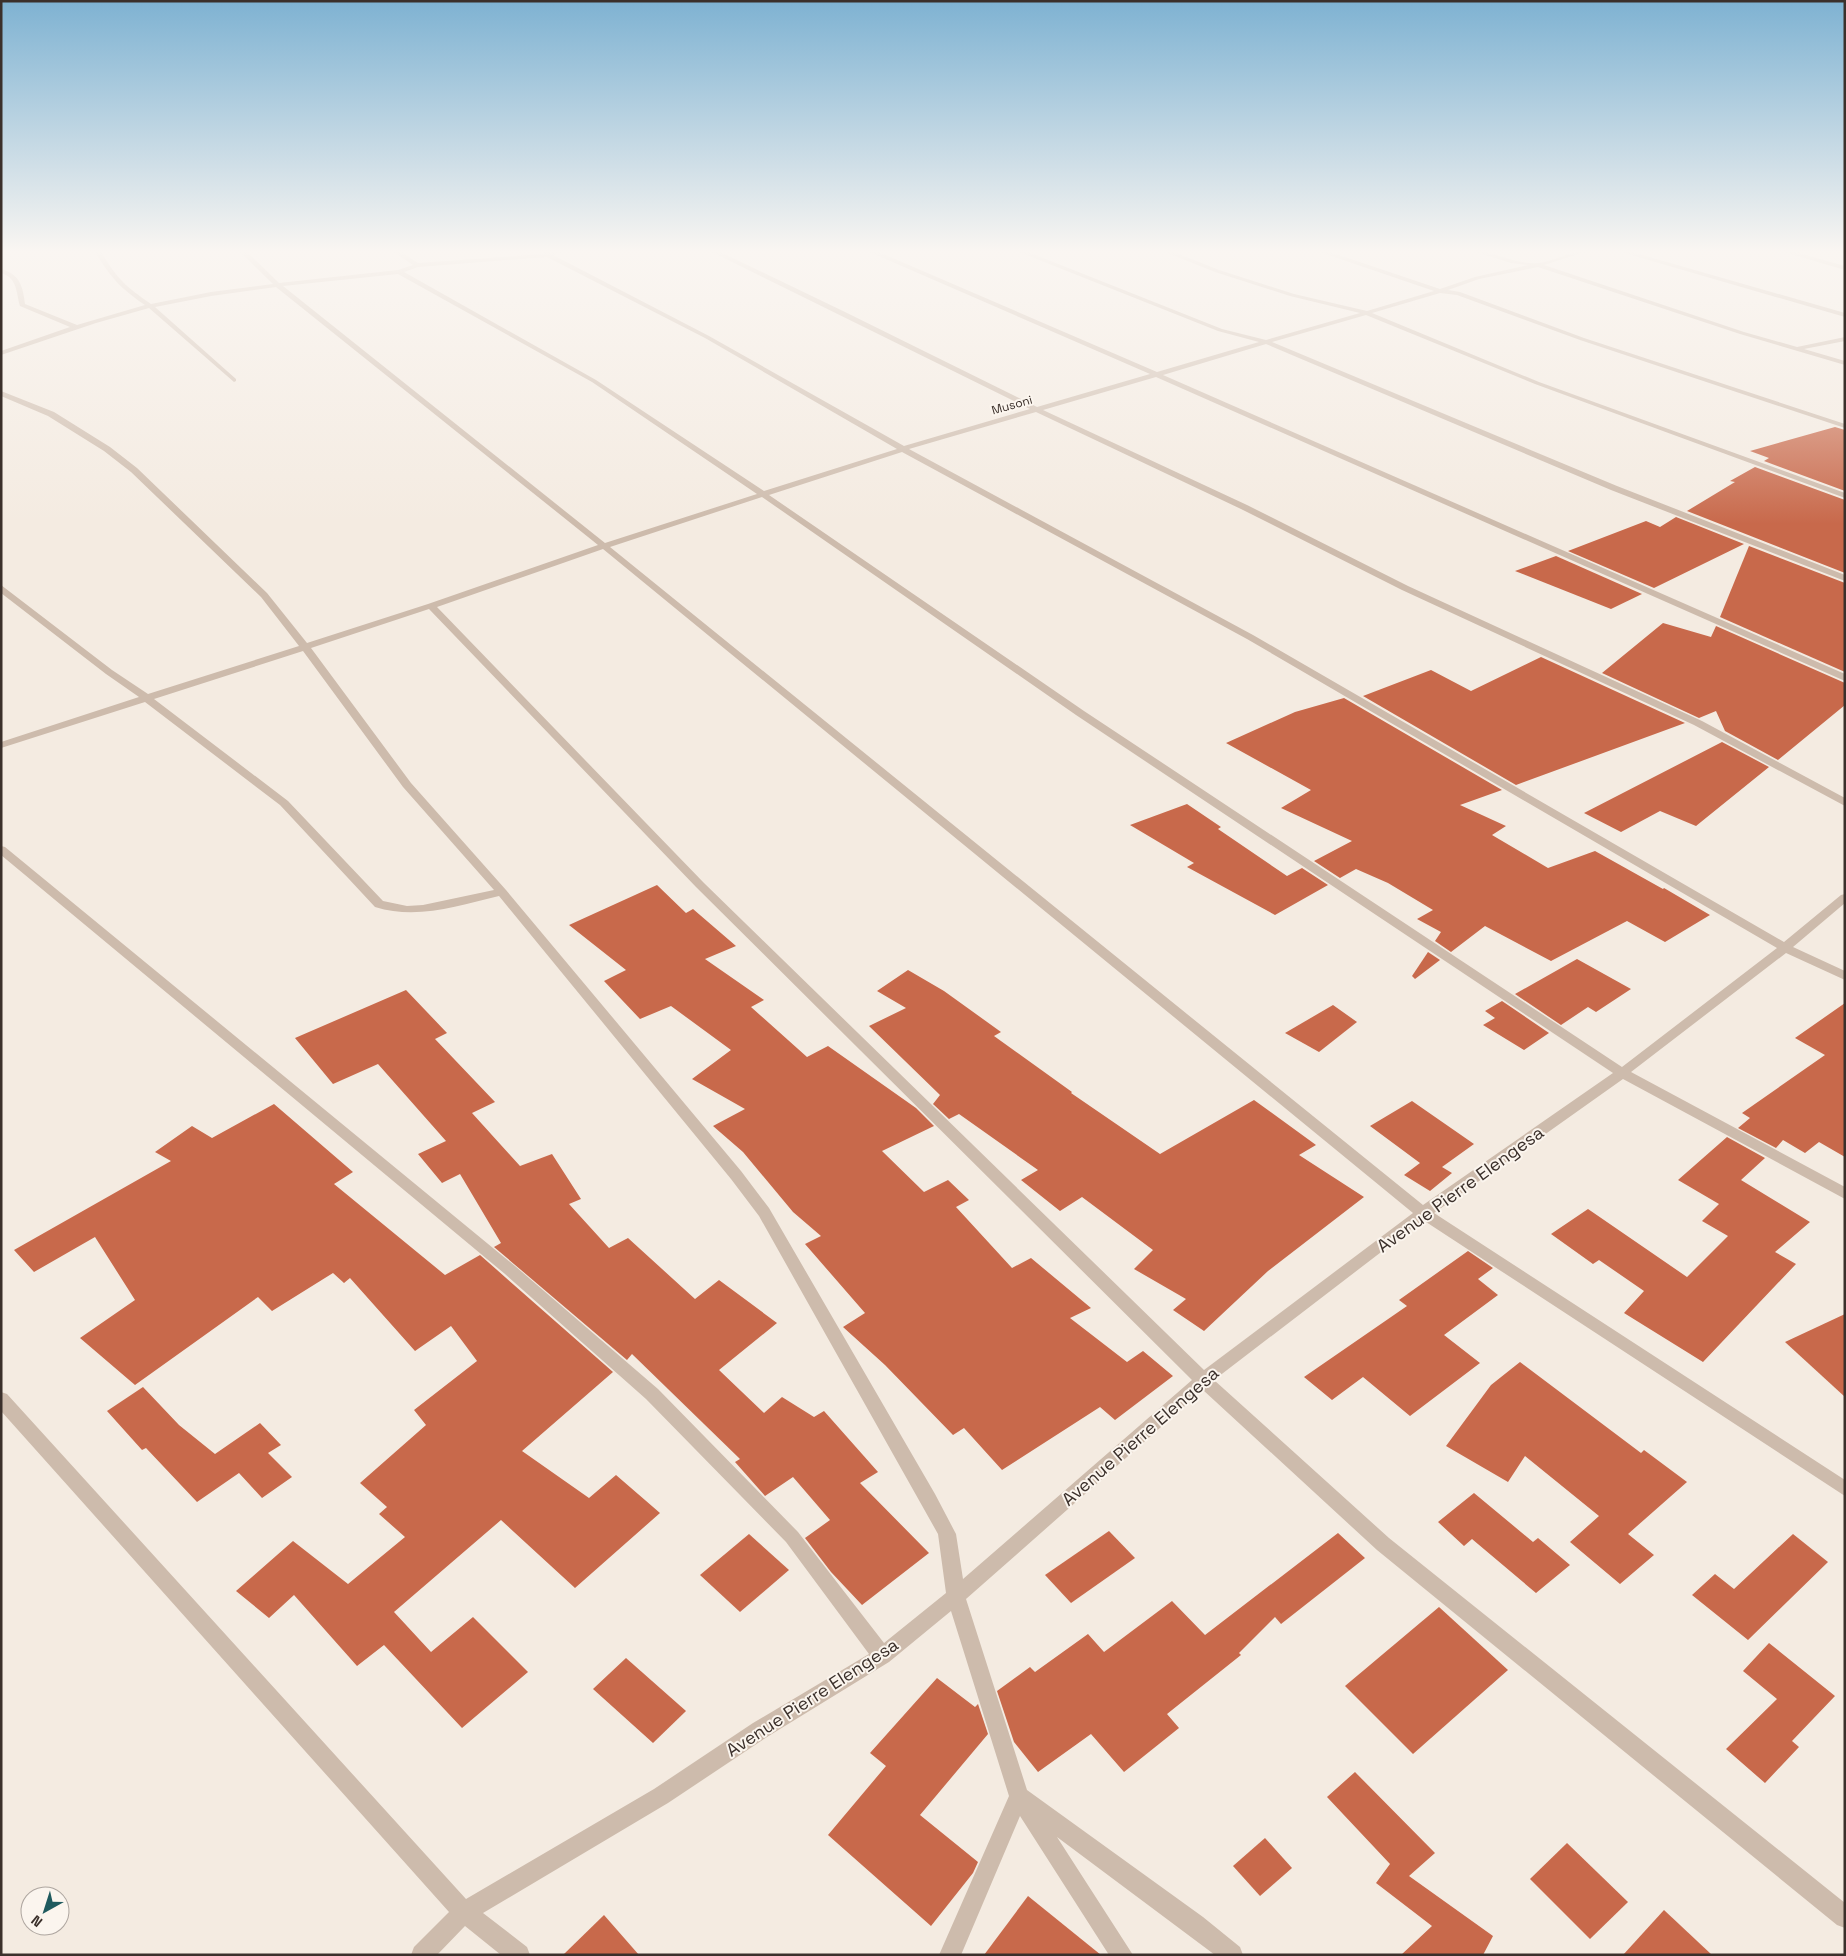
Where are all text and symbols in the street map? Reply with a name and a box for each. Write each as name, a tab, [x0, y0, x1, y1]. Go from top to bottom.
street label: Musoni	[990, 392, 1034, 418]
street label: Avenue Pierre Elengesa	[1372, 1121, 1548, 1257]
street label: Avenue Pierre Elengesa	[1057, 1361, 1223, 1511]
street label: Avenue Pierre Elengesa	[722, 1633, 902, 1761]
north arrow	[20, 1886, 70, 1936]
text: N	[28, 1911, 46, 1931]

